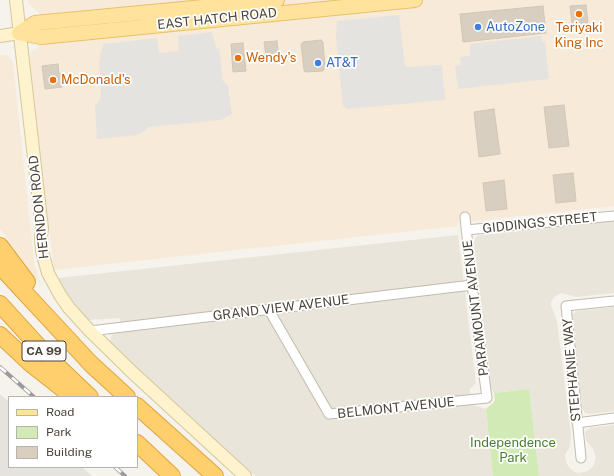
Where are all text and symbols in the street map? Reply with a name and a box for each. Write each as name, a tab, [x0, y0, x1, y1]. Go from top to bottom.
street label: EAST HATCH ROAD	[156, 5, 278, 33]
marker: Teriyaki King Inc	[574, 9, 584, 19]
place label: AutoZone	[486, 19, 545, 35]
place label: Teriyaki King Inc	[554, 20, 604, 51]
marker: AutoZone	[473, 22, 483, 32]
place label: Wendy's	[246, 50, 296, 66]
marker: Wendy's	[233, 53, 243, 63]
place label: AT&T	[326, 55, 358, 71]
marker: AT&T	[313, 58, 323, 68]
place label: McDonald's	[61, 72, 131, 88]
marker: McDonald's	[48, 75, 58, 85]
street label: HERNDON ROAD	[26, 154, 52, 260]
street label: GIDDINGS STREET	[482, 209, 598, 237]
street label: PARAMOUNT AVENUE	[460, 239, 492, 377]
street label: GRAND VIEW AVENUE	[212, 292, 350, 324]
street label: STEPHANIE WAY	[560, 318, 584, 422]
road number: CA 99	[22, 341, 66, 361]
street label: BELMONT AVENUE	[337, 394, 455, 422]
legend	[8, 396, 138, 468]
text: Road	[46, 405, 74, 419]
text: Park	[46, 425, 72, 439]
park label: Independence Park	[470, 435, 556, 466]
text: Building	[46, 445, 92, 459]

